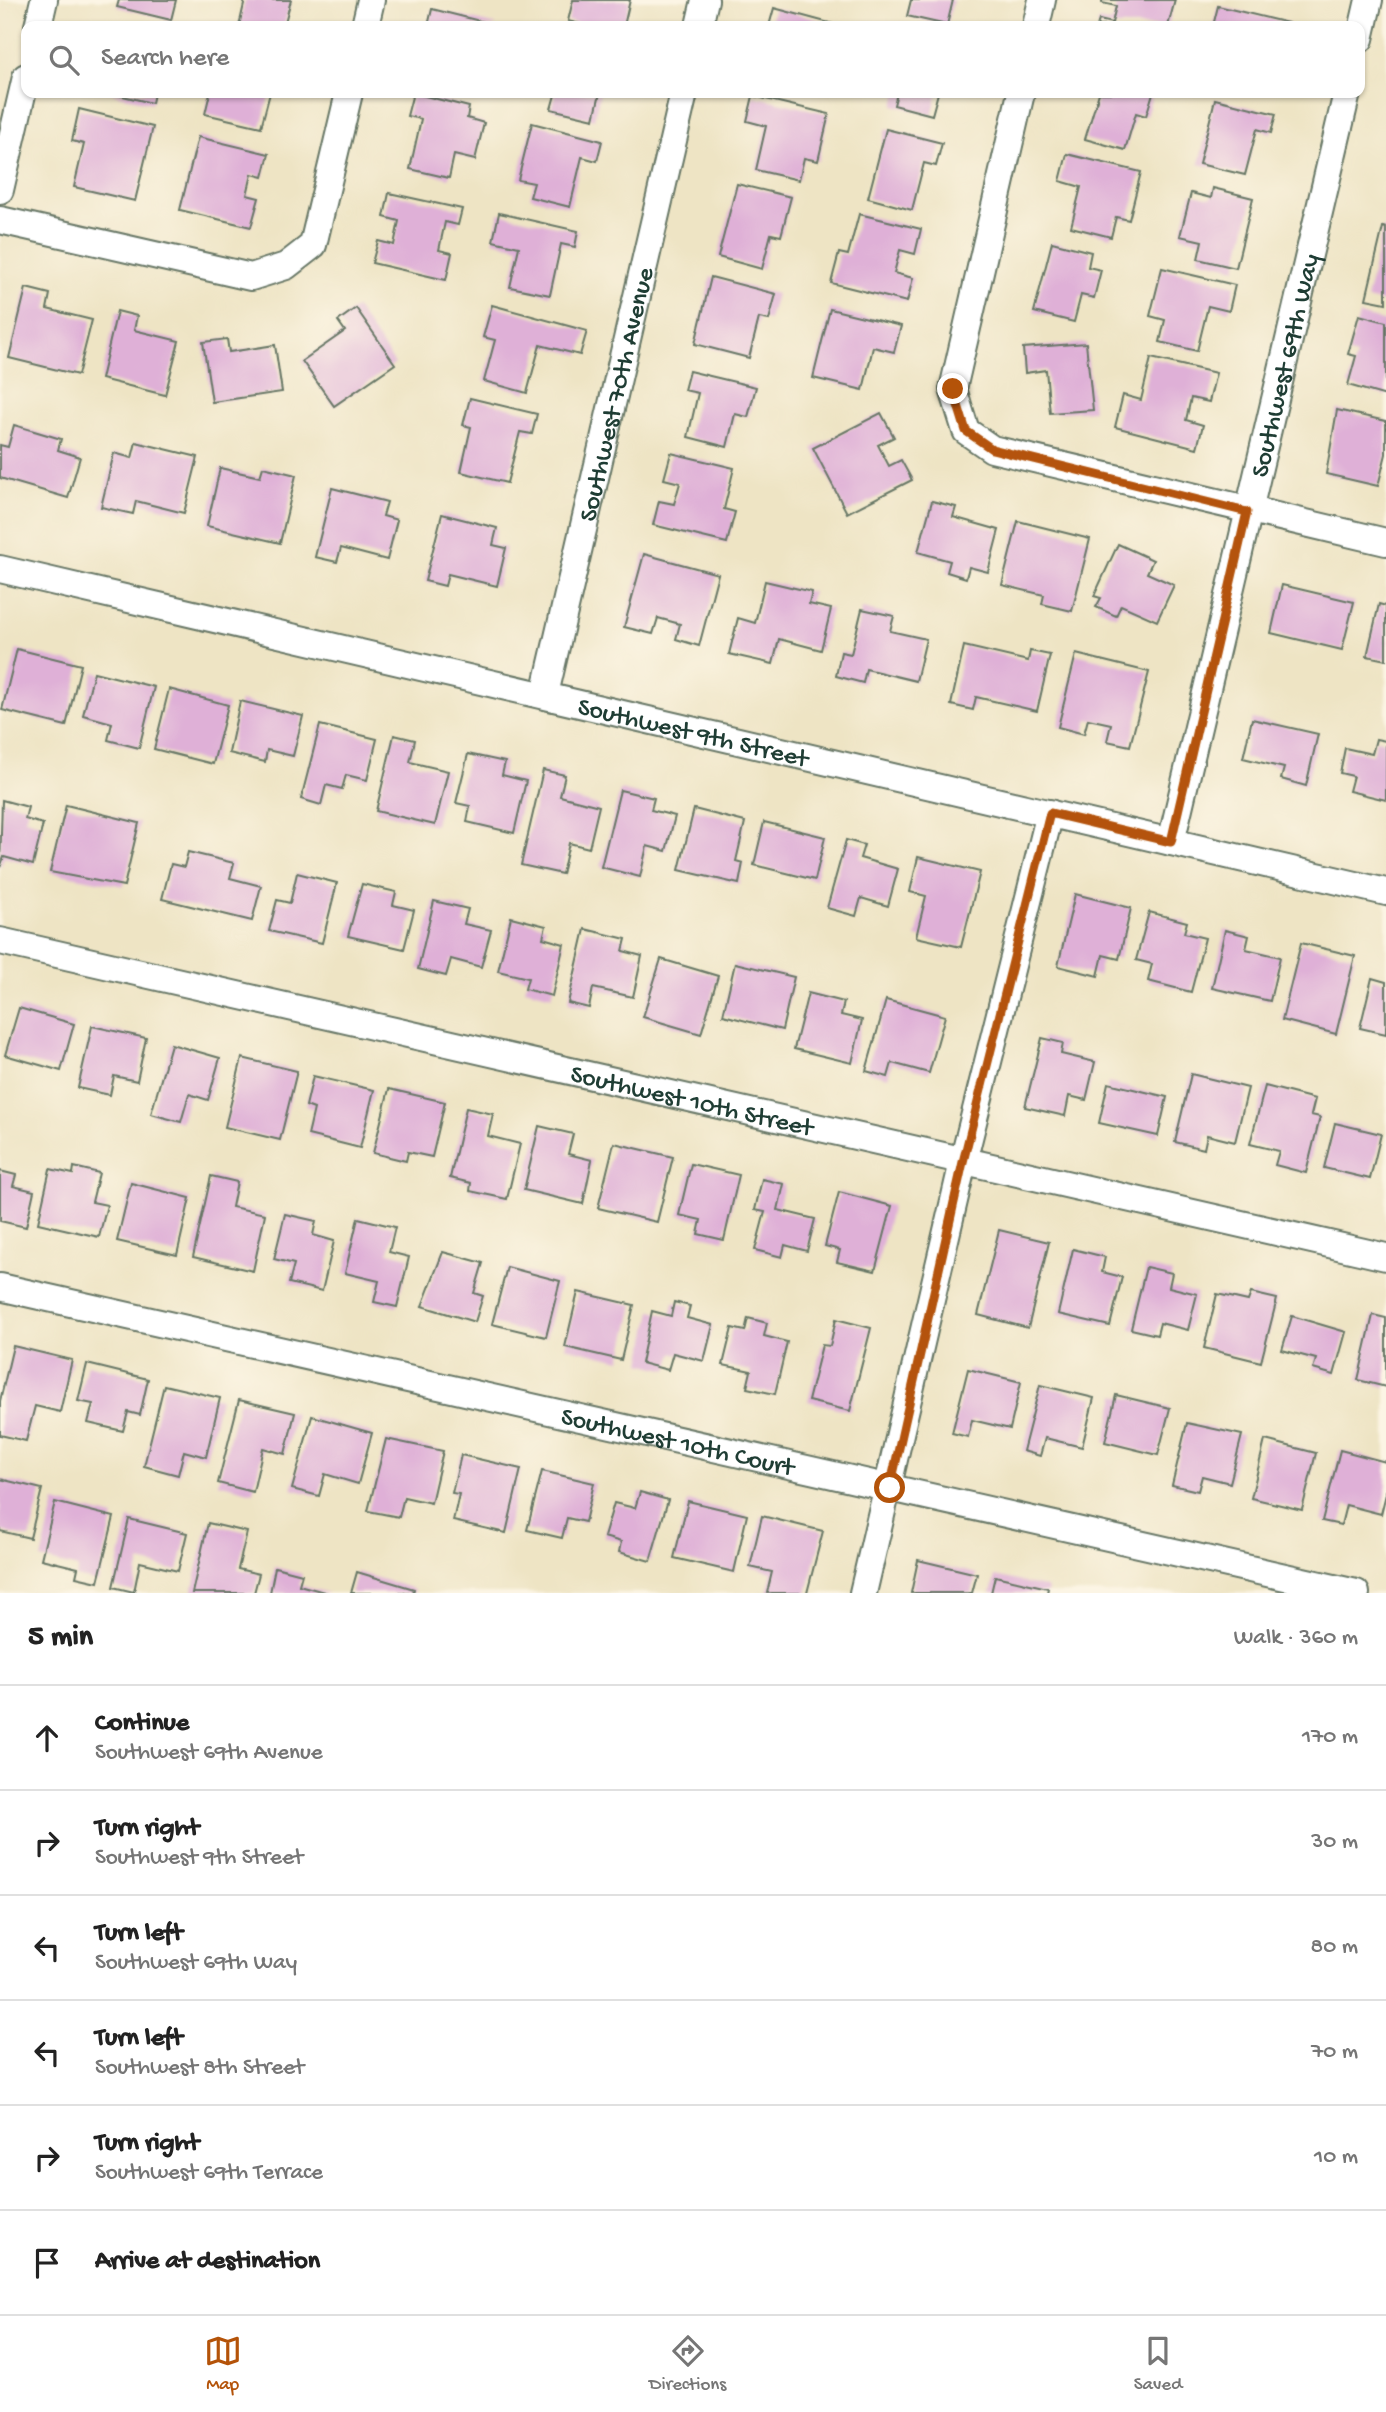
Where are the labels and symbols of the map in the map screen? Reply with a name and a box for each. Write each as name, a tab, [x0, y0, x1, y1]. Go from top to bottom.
street label: Southwest 69th Way	[1246, 251, 1329, 481]
street label: Southwest 70th Avenue	[574, 264, 663, 525]
route end	[937, 373, 968, 404]
street label: Southwest 9th Street	[574, 693, 813, 777]
street label: Southwest 10th Street	[567, 1061, 818, 1146]
street label: Southwest 10th Court	[557, 1403, 799, 1486]
route start	[874, 1472, 905, 1503]

